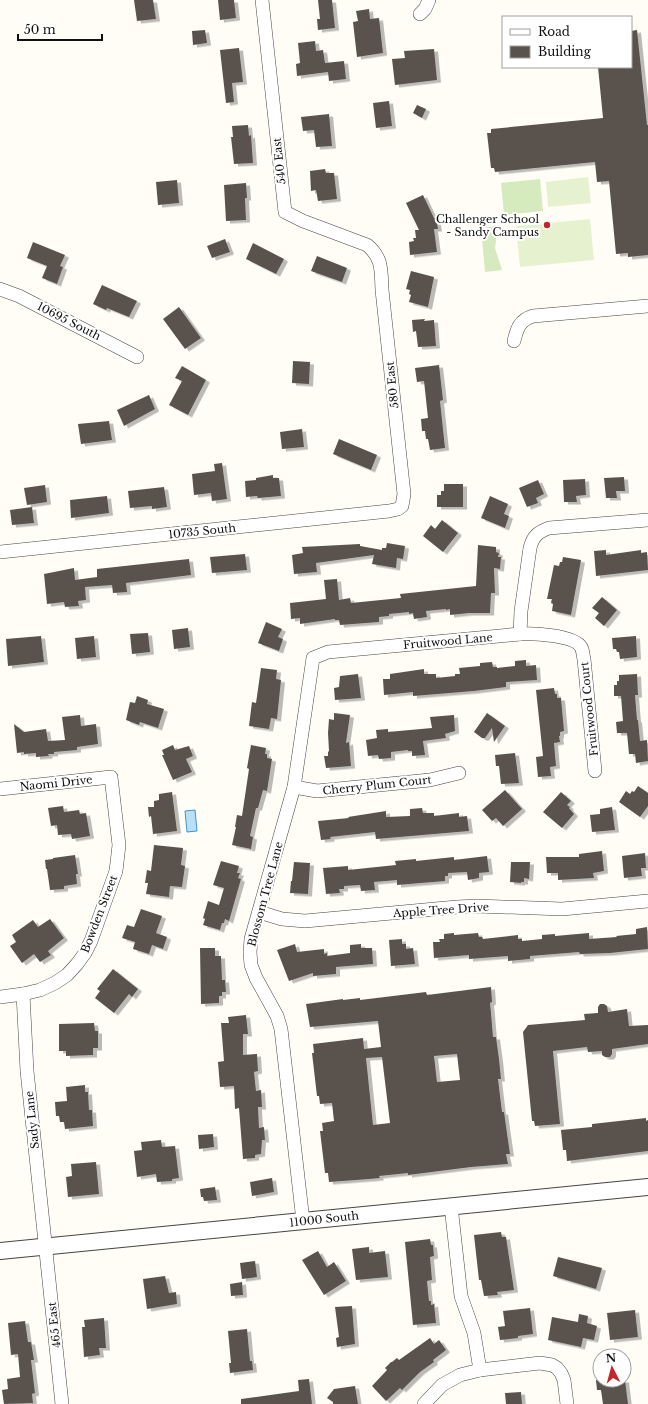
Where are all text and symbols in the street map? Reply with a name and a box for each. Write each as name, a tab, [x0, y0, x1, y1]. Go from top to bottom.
scale bar	[18, 16, 102, 42]
legend	[502, 16, 632, 68]
text: 50 m	[24, 22, 56, 37]
text: Road	[538, 24, 570, 39]
text: Building	[538, 44, 592, 59]
street label: 540 East	[269, 136, 288, 185]
place label: Challenger School - Sandy Campus	[436, 212, 539, 239]
marker: Challenger School - Sandy Campus	[542, 220, 552, 230]
street label: 10695 South	[35, 299, 104, 343]
street label: 580 East	[382, 360, 401, 409]
street label: 10735 South	[168, 520, 237, 542]
street label: Fruitwood Lane	[403, 630, 493, 652]
street label: Fruitwood Court	[577, 660, 601, 757]
street label: Naomi Drive	[19, 772, 93, 794]
street label: Cherry Plum Court	[322, 772, 433, 798]
street label: Blossom Tree Lane	[244, 840, 286, 948]
street label: Bowden Street	[78, 872, 121, 955]
street label: Apple Tree Drive	[391, 900, 490, 920]
street label: Sady Lane	[22, 1090, 42, 1150]
street label: 11000 South	[288, 1208, 360, 1230]
street label: 465 East	[45, 1300, 63, 1349]
north arrow	[592, 1348, 632, 1388]
text: N	[605, 1350, 617, 1366]

